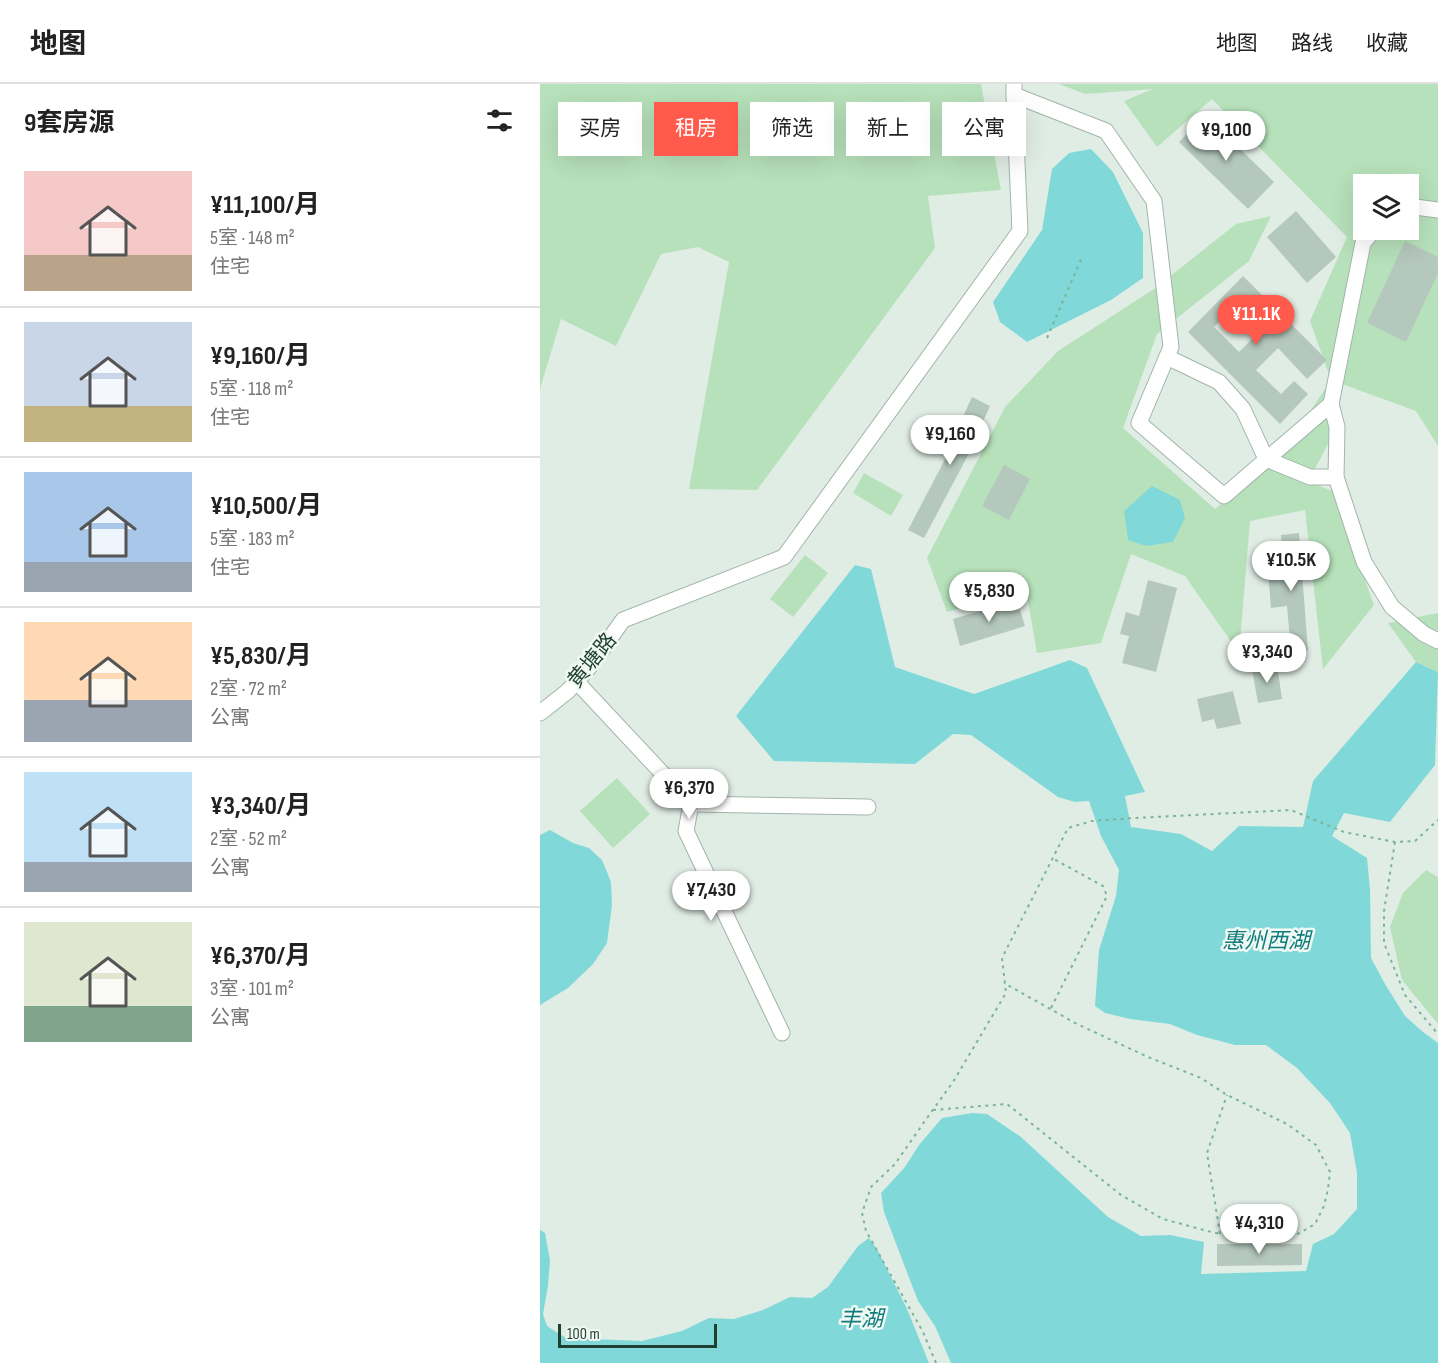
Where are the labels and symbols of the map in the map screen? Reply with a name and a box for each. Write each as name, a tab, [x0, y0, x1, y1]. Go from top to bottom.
pin: ¥9,100	[1177, 111, 1275, 162]
pin: ¥11.1K	[1207, 295, 1305, 346]
pin: ¥9,160	[901, 415, 999, 466]
pin: ¥10.5K	[1242, 541, 1340, 592]
pin: ¥5,830	[940, 572, 1038, 623]
street label: 黄塘路	[563, 628, 622, 693]
pin: ¥3,340	[1218, 633, 1316, 684]
pin: ¥6,370	[640, 769, 738, 820]
pin: ¥7,430	[662, 871, 760, 922]
water label: 惠州西湖	[1222, 928, 1313, 955]
pin: ¥4,310	[1210, 1204, 1308, 1255]
water label: 丰湖	[839, 1306, 886, 1333]
scale bar	[558, 1321, 717, 1348]

